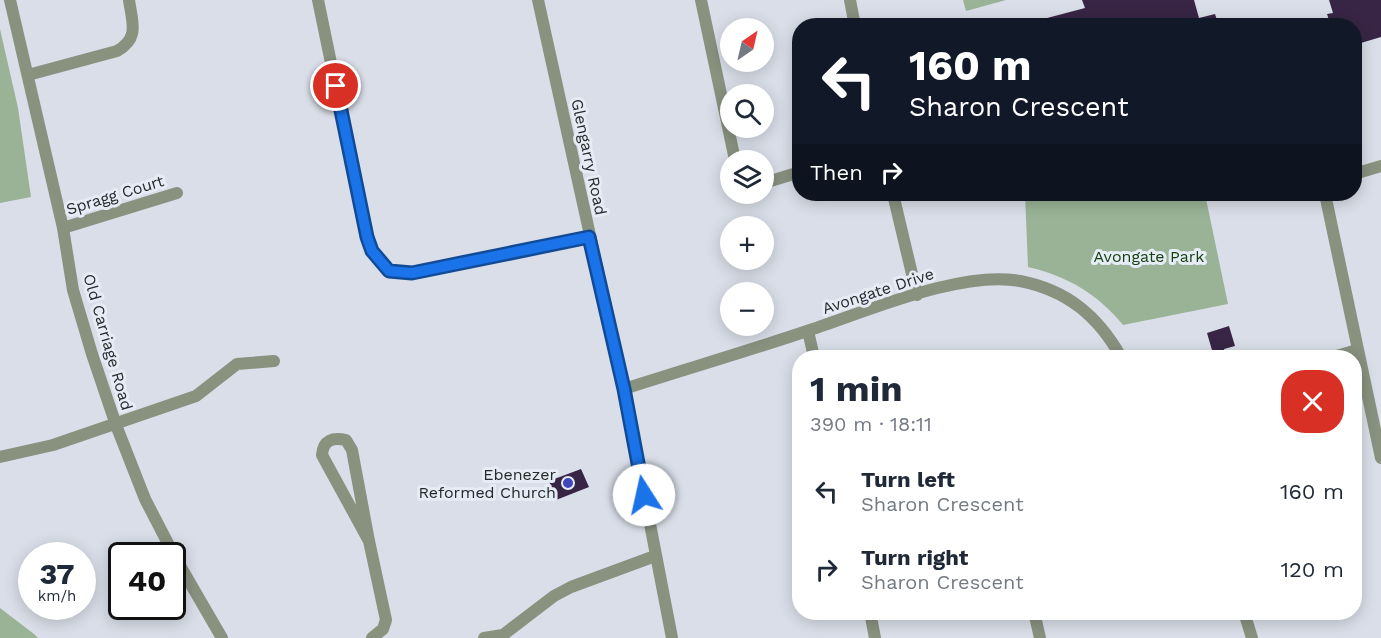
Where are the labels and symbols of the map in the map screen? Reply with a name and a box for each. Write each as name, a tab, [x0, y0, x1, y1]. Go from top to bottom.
north arrow	[720, 18, 774, 72]
pin	[310, 60, 361, 111]
street label: Glengarry Road	[567, 97, 611, 217]
street label: Spragg Court	[64, 171, 166, 219]
park label: Avongate Park	[1094, 247, 1204, 266]
street label: Avongate Drive	[820, 264, 936, 318]
street label: Old Carriage Road	[79, 272, 137, 412]
position arrow	[612, 463, 676, 527]
place label: Ebenezer Reformed Church	[418, 465, 556, 502]
marker: Ebenezer Reformed Church	[561, 476, 575, 490]
speed limit sign: 40	[108, 542, 186, 620]

